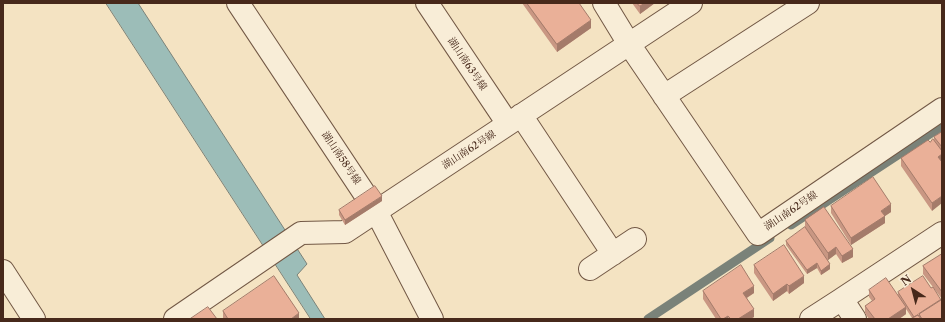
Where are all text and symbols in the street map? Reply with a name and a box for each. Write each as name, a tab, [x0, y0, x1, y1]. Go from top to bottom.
street label: 湖山南63号線	[445, 35, 489, 93]
street label: 湖山南62号線	[440, 128, 498, 172]
street label: 湖山南58号線	[319, 129, 363, 187]
street label: 湖山南62号線	[762, 189, 820, 233]
north arrow	[893, 270, 933, 310]
text: N	[898, 272, 914, 289]

